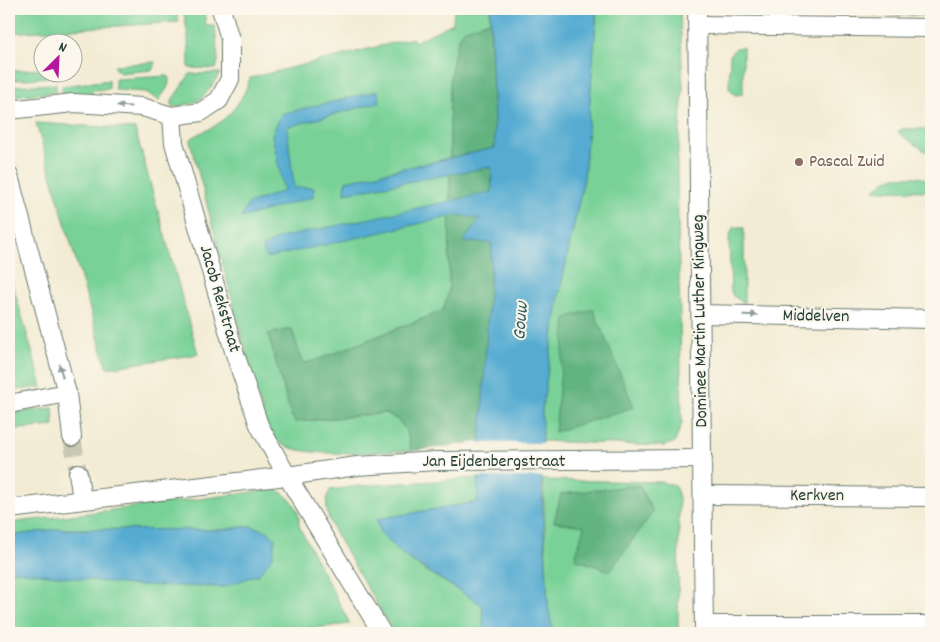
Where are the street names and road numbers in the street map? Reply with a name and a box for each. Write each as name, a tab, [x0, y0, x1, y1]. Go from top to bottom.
street label: Dominee Martin Luther Kingweg	[687, 214, 715, 428]
street label: Jacob Rekstraat	[192, 242, 246, 356]
street label: Middelven	[782, 304, 850, 330]
street label: Jan Eijdenbergstraat	[423, 450, 566, 475]
street label: Kerkven	[790, 484, 844, 509]

